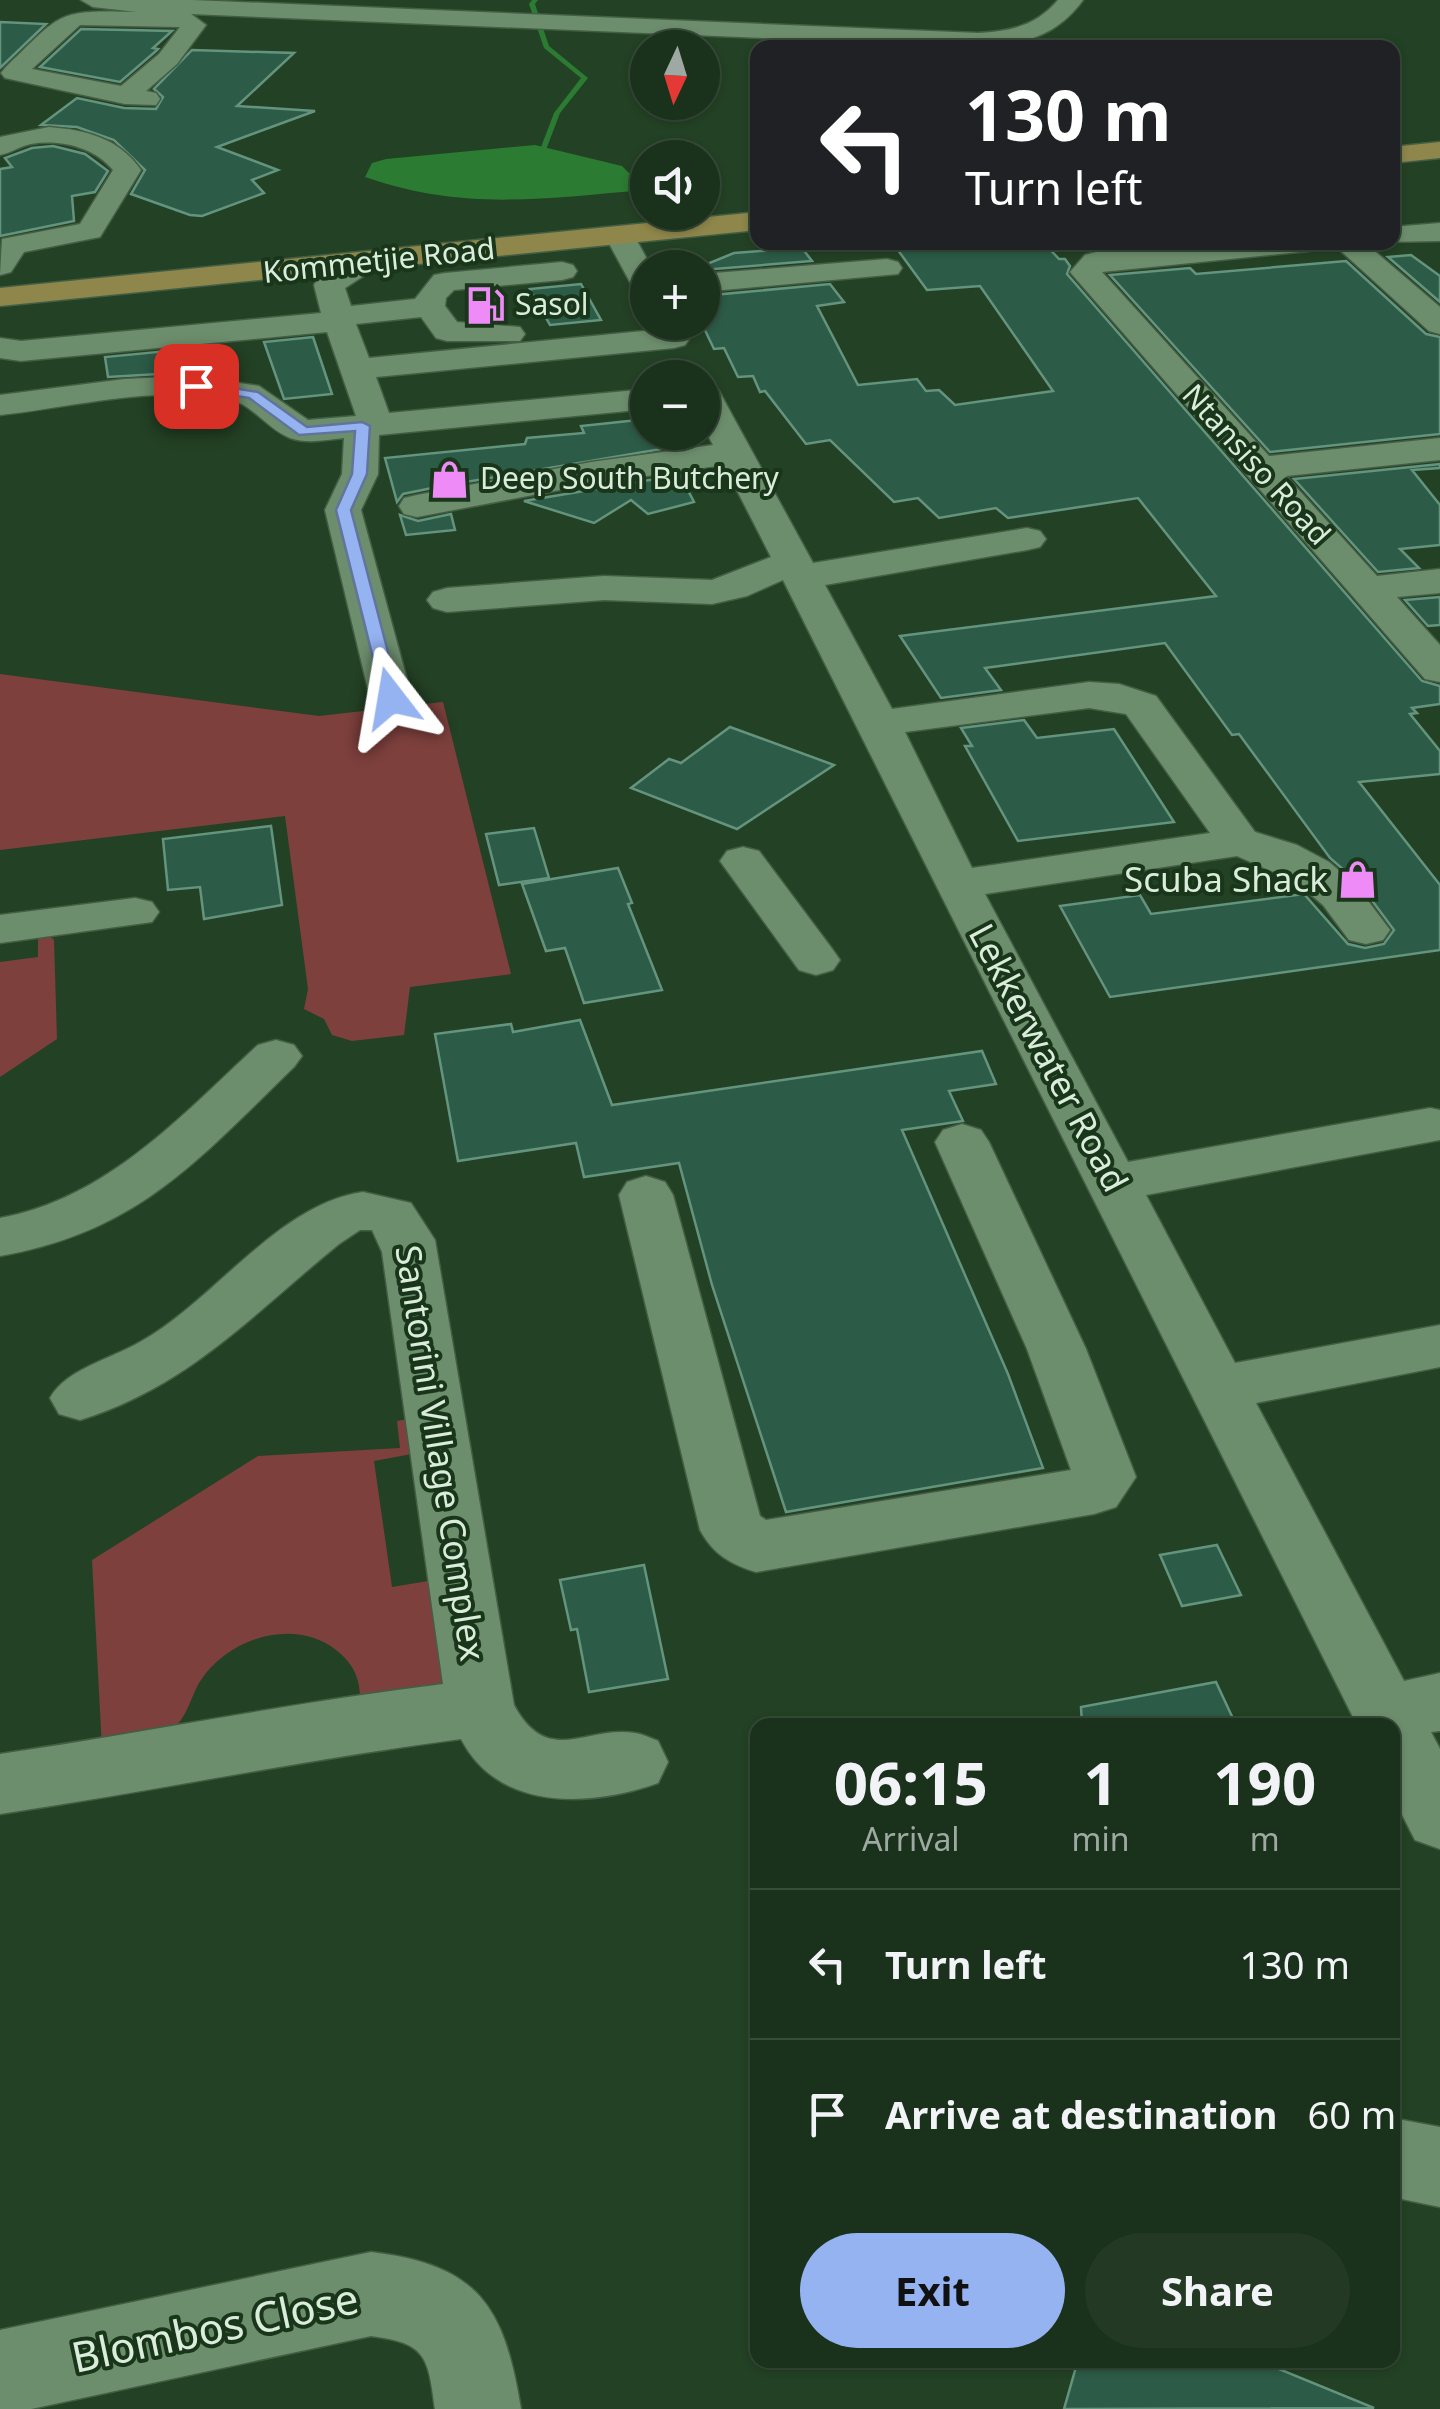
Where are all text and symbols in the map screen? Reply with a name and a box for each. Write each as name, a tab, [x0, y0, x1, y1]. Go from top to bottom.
north arrow	[630, 30, 720, 120]
map controls	[630, 30, 720, 450]
text: 130 m	[965, 66, 1172, 162]
icon: left	[800, 80, 930, 210]
button: sound	[630, 140, 720, 230]
text: Turn left	[965, 157, 1142, 218]
street label: Kommetjie Road	[261, 227, 497, 292]
button: +	[630, 250, 720, 340]
place label: Sasol	[515, 283, 589, 324]
fuel station icon: Sasol	[464, 284, 506, 326]
pin	[154, 344, 239, 429]
icon: arrive	[169, 359, 224, 414]
button: −	[630, 360, 720, 450]
street label: Ntansiso Road	[1174, 375, 1340, 553]
place label: Deep South Butchery	[480, 457, 779, 498]
shop icon: Deep South Butchery	[429, 458, 471, 500]
position arrow	[339, 646, 443, 750]
place label: Scuba Shack	[1124, 855, 1328, 902]
shop icon: Scuba Shack	[1337, 859, 1379, 901]
street label: Lekkerwater Road	[959, 915, 1140, 1199]
street label: Santorini Village Complex	[385, 1242, 498, 1664]
text: 06:15	[834, 1741, 988, 1823]
text: 1	[1083, 1741, 1118, 1823]
text: 190	[1213, 1741, 1316, 1823]
text: Arrival	[862, 1817, 960, 1860]
text: min	[1072, 1817, 1130, 1860]
text: m	[1250, 1817, 1280, 1860]
icon: left	[800, 1937, 855, 1992]
text: Turn left	[885, 1938, 1047, 1990]
text: 130 m	[1239, 1938, 1350, 1990]
icon: arrive	[800, 2087, 855, 2142]
text: Arrive at destination	[885, 2088, 1277, 2140]
text: 60 m	[1307, 2088, 1396, 2140]
button: Exit	[800, 2233, 1065, 2348]
button: Share	[1085, 2233, 1350, 2348]
street label: Blombos Close	[66, 2268, 363, 2385]

